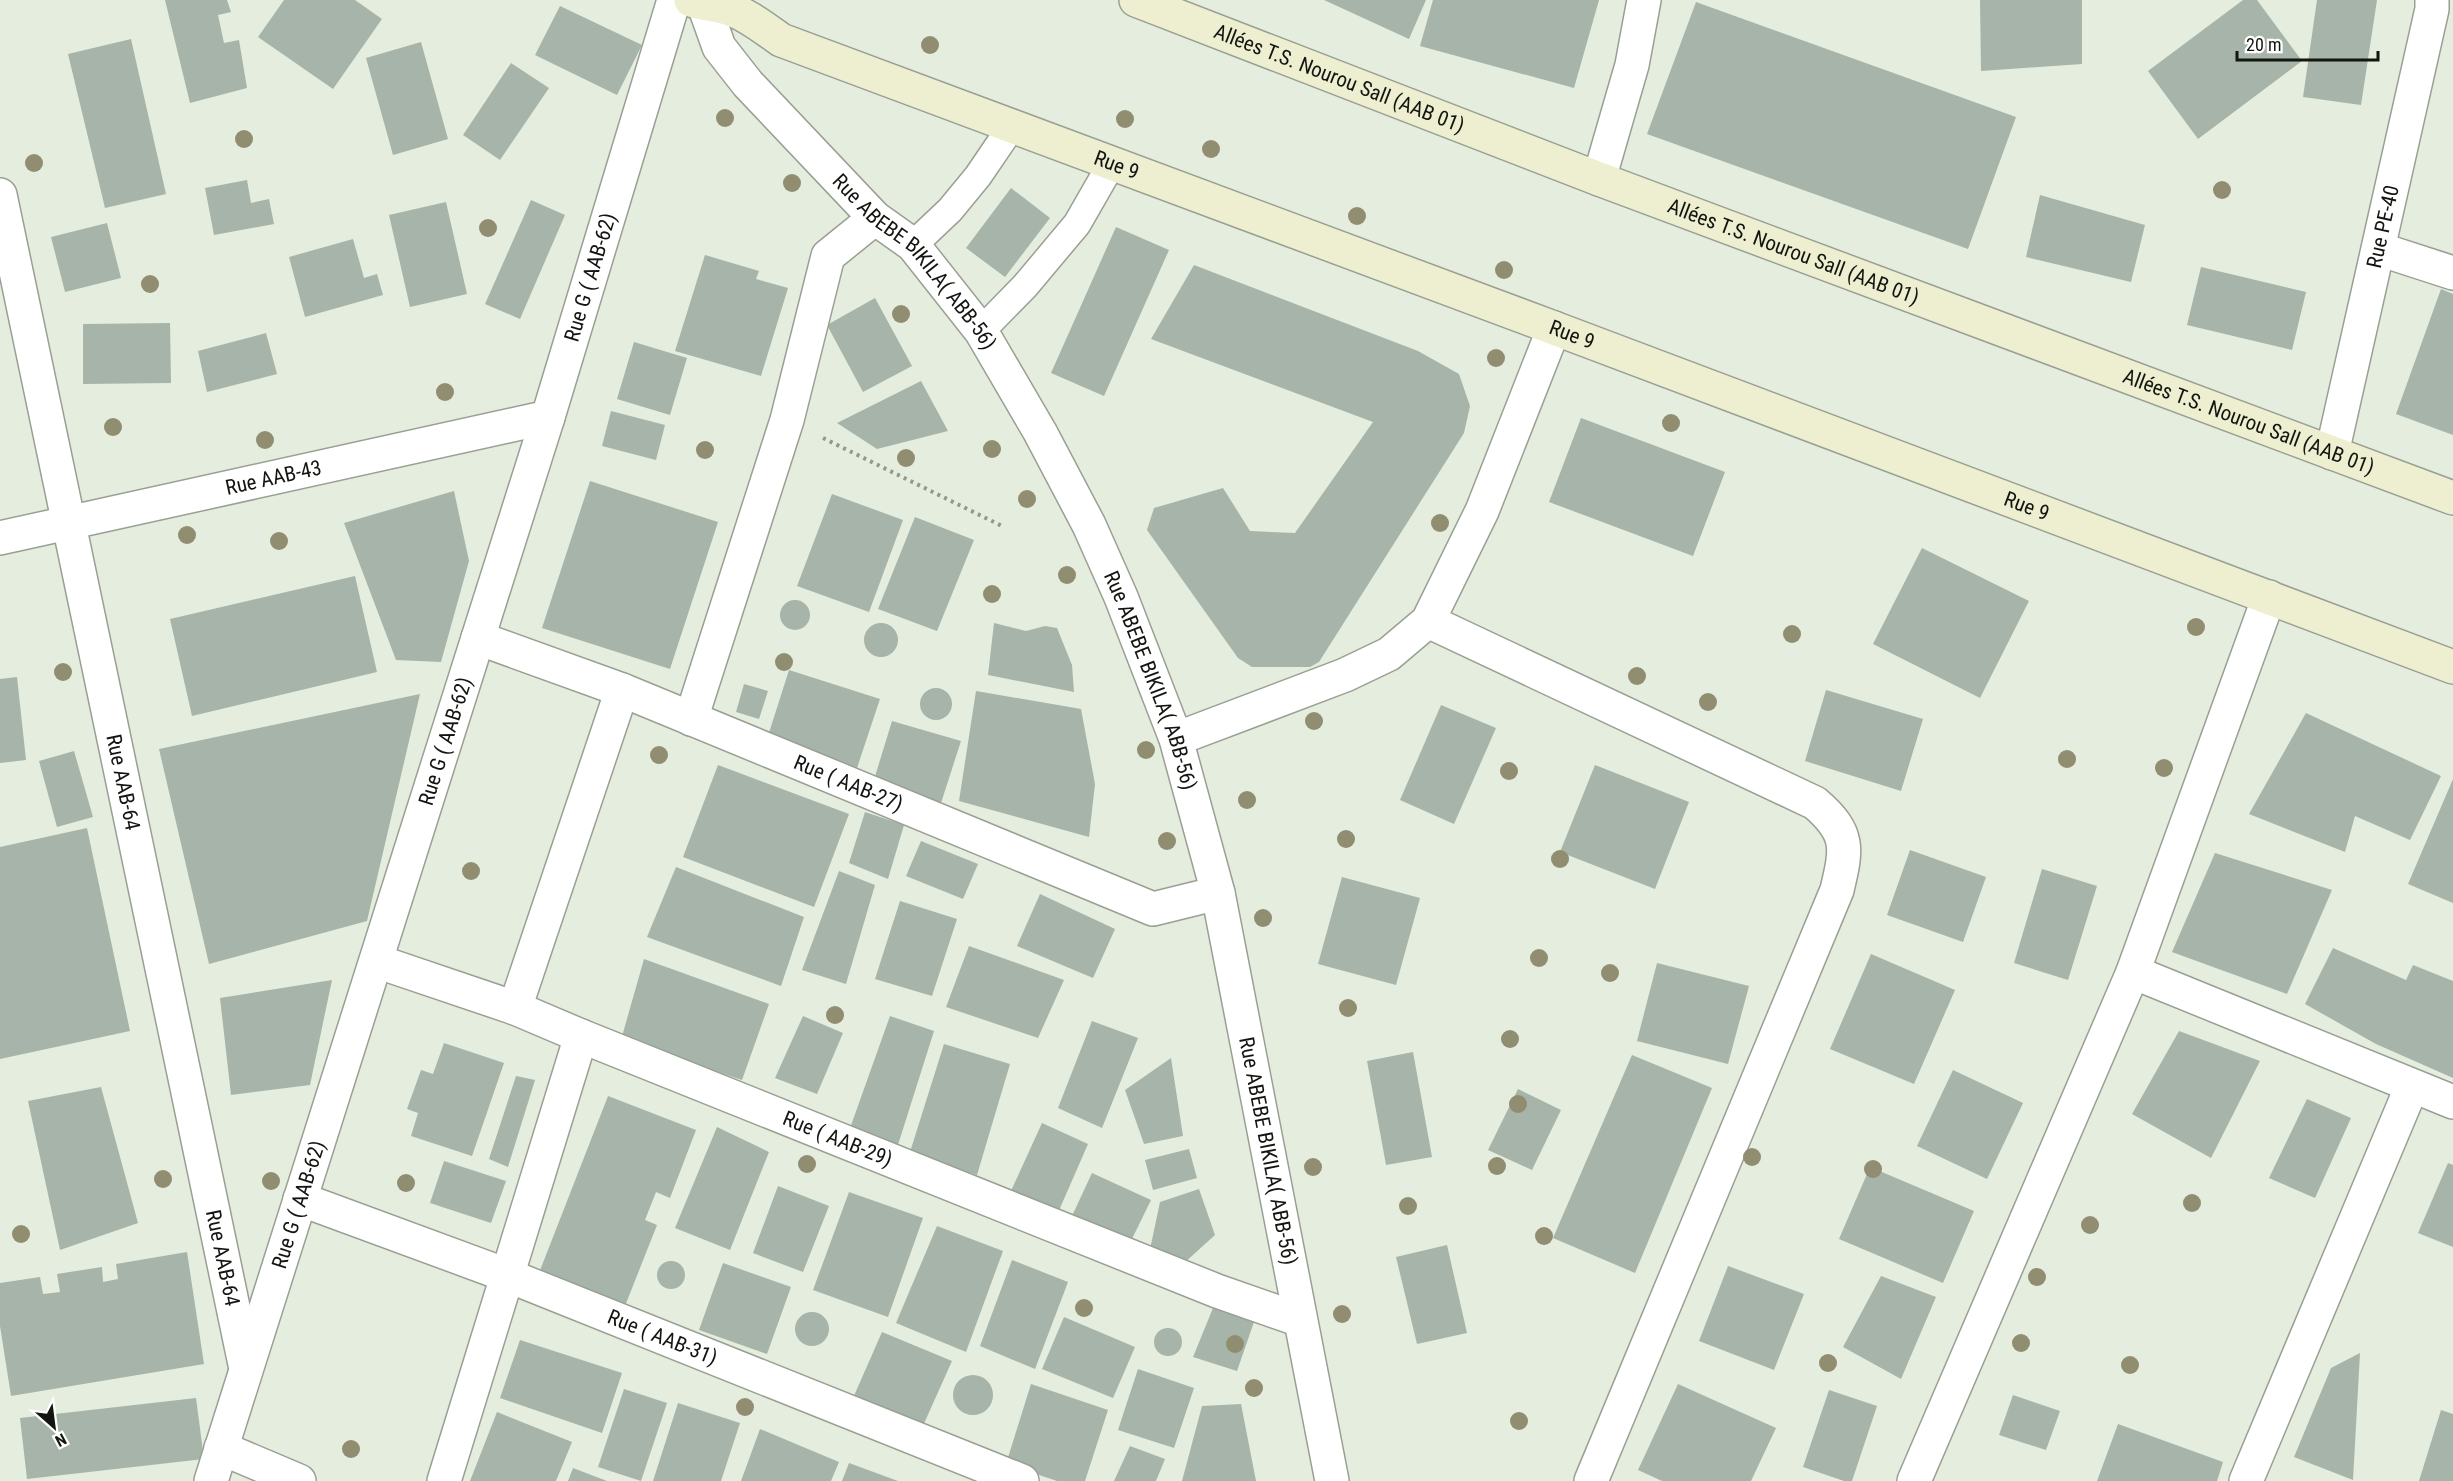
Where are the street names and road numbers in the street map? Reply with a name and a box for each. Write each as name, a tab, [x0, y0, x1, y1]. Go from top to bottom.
street label: Allées T.S. Nourou Sall (AAB 01)	[1211, 19, 1468, 138]
street label: Rue 9	[1091, 146, 1142, 184]
street label: Rue ABEBE BIKILA( ABB-56)	[828, 169, 1001, 354]
street label: Rue PE-40	[2362, 183, 2404, 270]
street label: Allées T.S. Nourou Sall (AAB 01)	[1664, 194, 1922, 310]
street label: Rue G ( AAB-62)	[559, 210, 621, 344]
street label: Rue 9	[1546, 315, 1598, 354]
street label: Allées T.S. Nourou Sall (AAB 01)	[2120, 364, 2378, 480]
street label: Rue AAB-43	[223, 455, 324, 500]
street label: Rue 9	[2001, 487, 2053, 526]
street label: Rue ABEBE BIKILA( ABB-56)	[1099, 567, 1201, 793]
street label: Rue G ( AAB-62)	[414, 674, 477, 808]
street label: Rue AAB-64	[101, 732, 145, 833]
street label: Rue ( AAB-27)	[790, 750, 906, 817]
street label: Rue ABEBE BIKILA( ABB-56)	[1234, 1035, 1302, 1267]
street label: Rue ( AAB-29)	[780, 1106, 896, 1172]
street label: Rue G ( AAB-62)	[267, 1137, 330, 1272]
street label: Rue AAB-64	[201, 1208, 244, 1308]
street label: Rue ( AAB-31)	[604, 1305, 721, 1370]

